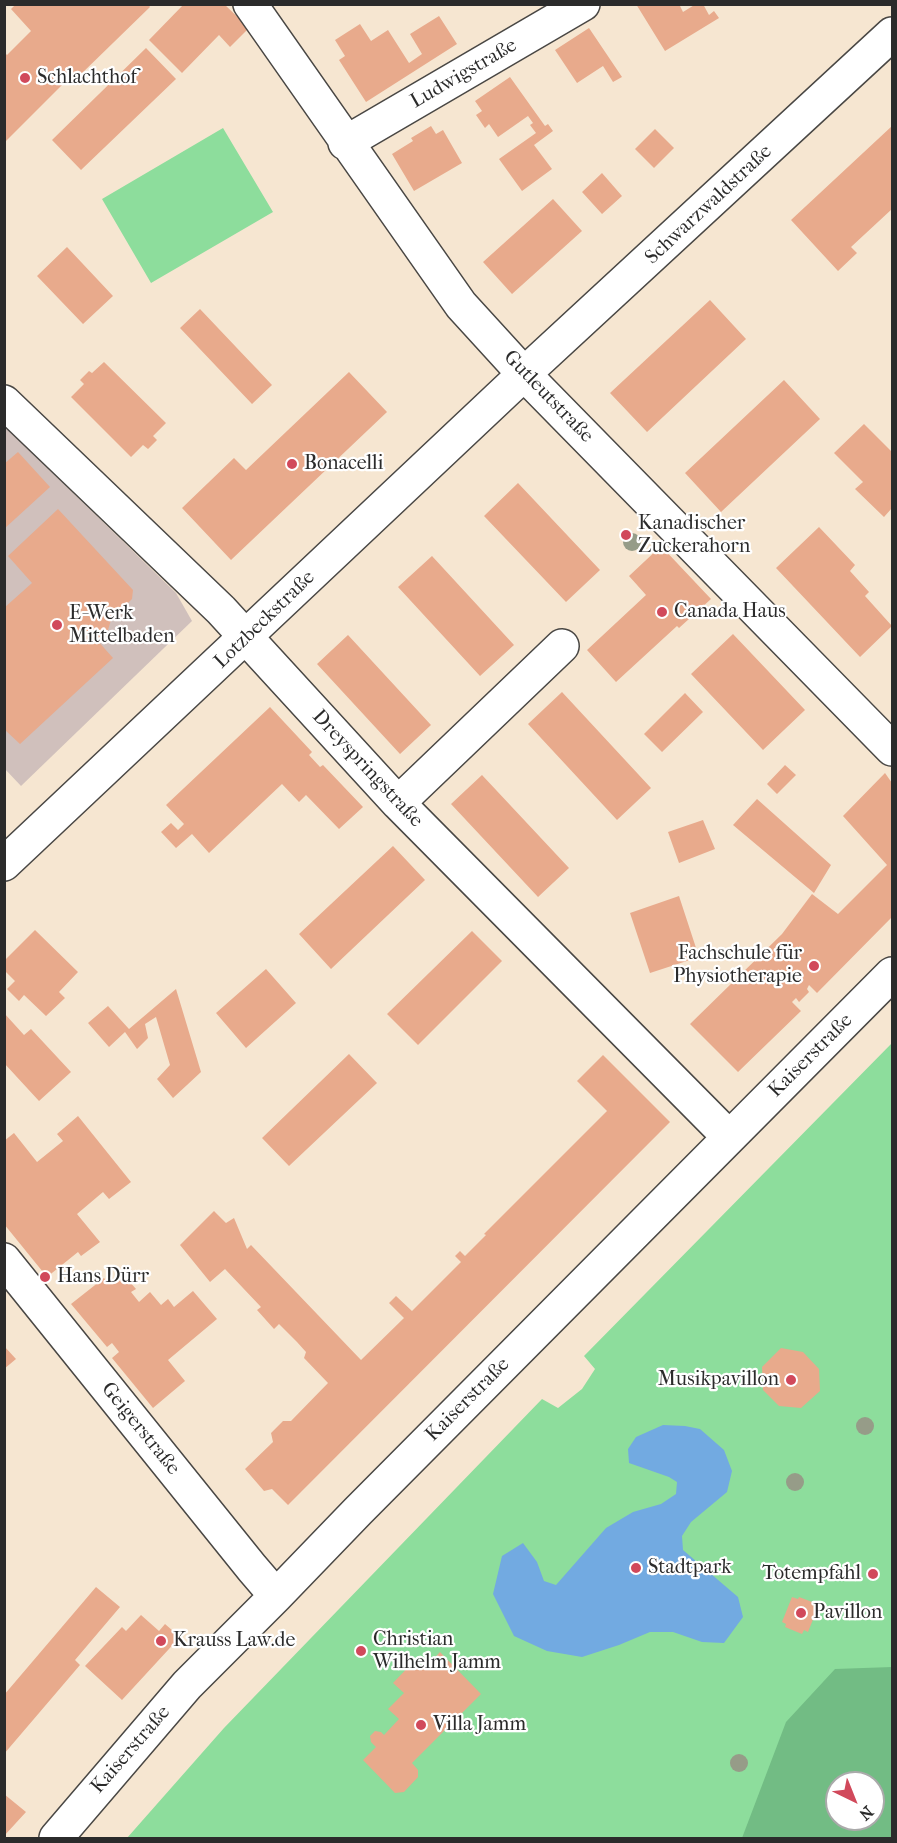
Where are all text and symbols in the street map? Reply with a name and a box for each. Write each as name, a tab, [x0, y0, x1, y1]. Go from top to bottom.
street label: Ludwigstraße	[407, 34, 521, 114]
place label: Schlachthof	[37, 66, 137, 90]
marker: Schlachthof	[18, 71, 32, 85]
street label: Schwarzwaldstraße	[641, 140, 777, 270]
street label: Gutleutstraße	[498, 346, 598, 448]
place label: Bonacelli	[304, 452, 383, 476]
marker: Bonacelli	[285, 457, 299, 471]
place label: Kanadischer Zuckerahorn	[638, 512, 750, 559]
marker: Kanadischer Zuckerahorn	[619, 528, 633, 542]
street label: Lotzbeckstraße	[210, 566, 320, 674]
place label: Canada Haus	[674, 600, 786, 624]
place label: E-Werk Mittelbaden	[69, 602, 175, 649]
marker: Canada Haus	[655, 605, 669, 619]
marker: E-Werk Mittelbaden	[50, 618, 64, 632]
street label: Dreyspringstraße	[306, 705, 428, 833]
place label: Fachschule für Physiotherapie	[673, 942, 802, 989]
marker: Fachschule für Physiotherapie	[807, 959, 821, 973]
street label: Kaiserstraße	[764, 1009, 858, 1103]
place label: Hans Dürr	[57, 1265, 149, 1289]
marker: Hans Dürr	[38, 1270, 52, 1284]
street label: Kaiserstraße	[421, 1353, 515, 1447]
place label: Musikpavillon	[658, 1368, 779, 1392]
marker: Musikpavillon	[784, 1373, 798, 1387]
street label: Geigerstraße	[95, 1378, 185, 1480]
place label: Stadtpark	[648, 1556, 731, 1580]
marker: Stadtpark	[629, 1561, 643, 1575]
place label: Totempfahl	[762, 1562, 861, 1586]
marker: Totempfahl	[866, 1567, 880, 1581]
place label: Pavillon	[813, 1601, 882, 1625]
marker: Pavillon	[794, 1606, 808, 1620]
place label: Christian Wilhelm Jamm	[373, 1628, 501, 1675]
place label: Krauss Law.de	[173, 1629, 295, 1653]
marker: Krauss Law.de	[154, 1634, 168, 1648]
marker: Christian Wilhelm Jamm	[354, 1644, 368, 1658]
street label: Kaiserstraße	[86, 1701, 176, 1799]
place label: Villa Jamm	[433, 1713, 526, 1737]
marker: Villa Jamm	[414, 1718, 428, 1732]
north arrow	[825, 1771, 885, 1831]
text: N	[855, 1802, 877, 1824]

